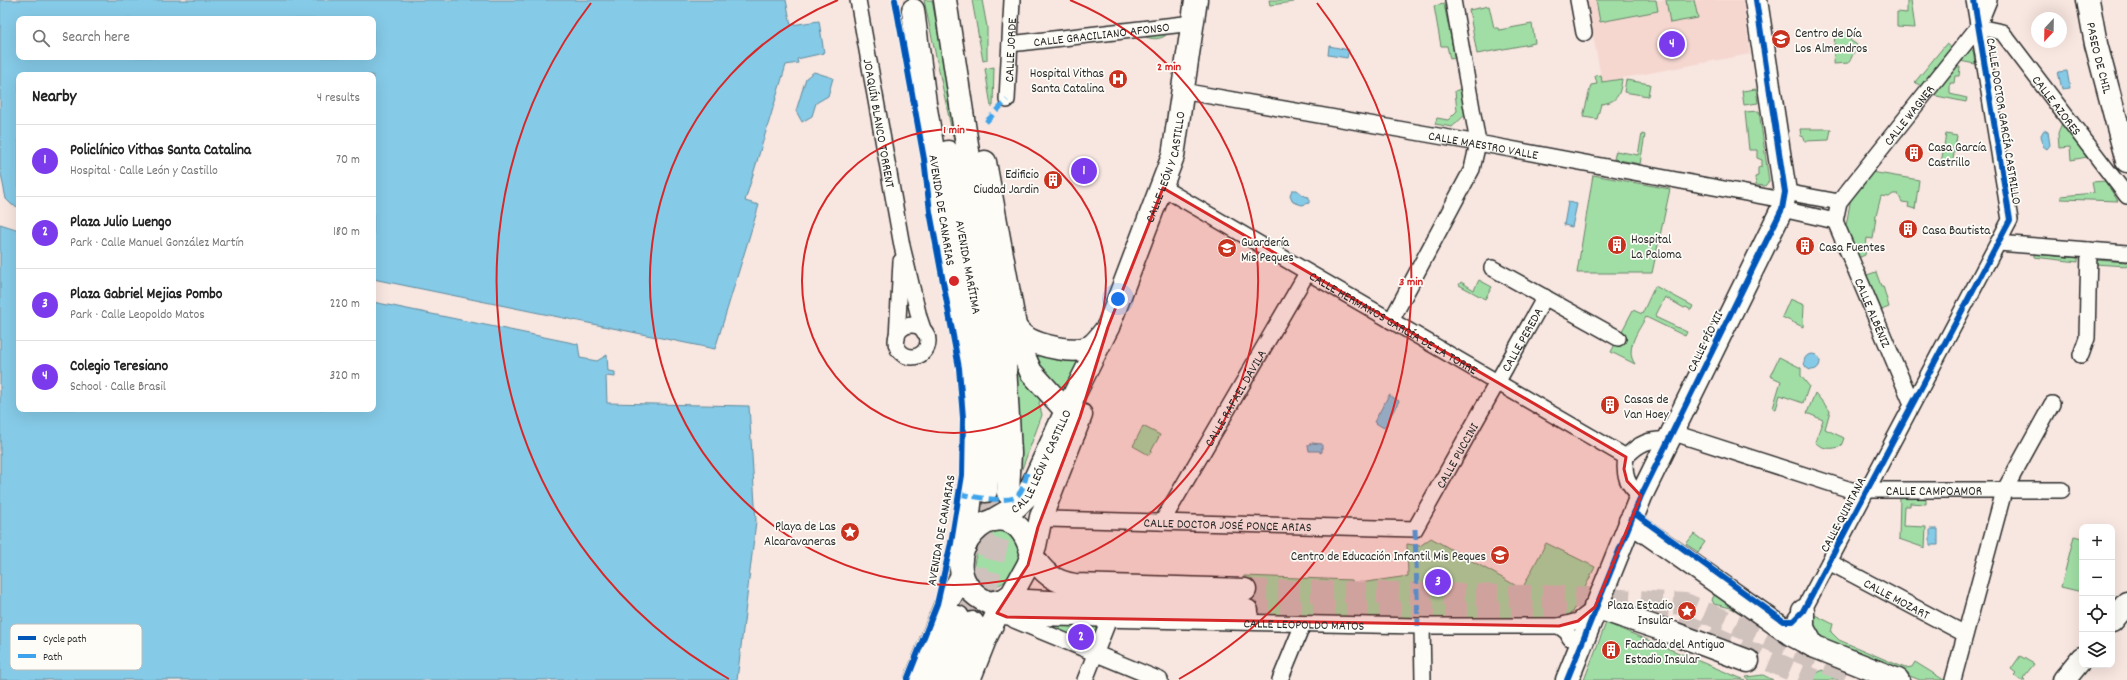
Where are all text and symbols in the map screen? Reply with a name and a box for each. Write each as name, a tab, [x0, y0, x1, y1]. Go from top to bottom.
north arrow	[2031, 12, 2067, 48]
search box	[16, 16, 376, 60]
street label: CALLE JORDE	[1001, 18, 1023, 83]
street label: CALLE GRACILIANO AFONSO	[1033, 19, 1171, 53]
street label: PASEO DE CHIL	[2080, 21, 2116, 97]
place label: Centro de Día Los Almendros	[1795, 25, 1868, 59]
icon: search	[30, 27, 52, 49]
text: Search here	[62, 27, 130, 49]
school or university icon: Centro de Día Los Almendros	[1770, 28, 1792, 50]
pin: 4	[1659, 29, 1685, 59]
street label: CALLE DOCTOR GARCÍA CASTRILLO	[1980, 37, 2025, 206]
street label: JOAQUÍN BLANCO TORRENT	[857, 57, 898, 190]
text: 2 min	[1157, 59, 1181, 76]
place label: Hospital Vithas Santa Catalina	[1030, 65, 1105, 99]
hospital icon: Hospital Vithas Santa Catalina	[1107, 68, 1129, 90]
street label: CALLE AZORES	[2026, 72, 2085, 141]
street label: CALLE WAGNER	[1880, 82, 1940, 151]
text: Nearby	[32, 86, 76, 110]
text: 4 results	[317, 89, 360, 108]
street label: CALLE LEÓN Y CASTILLO	[1142, 110, 1191, 226]
text: 1 min	[943, 122, 965, 139]
street label: CALLE MAESTRO VALLE	[1426, 127, 1540, 166]
place label: Casa García Castrillo	[1928, 139, 1987, 173]
text: Policlínico Vithas Santa Catalina	[70, 140, 251, 162]
building icon: Casa García Castrillo	[1903, 142, 1925, 164]
text: 1	[44, 151, 46, 170]
text: 70 m	[336, 151, 360, 170]
street label: AVENIDA DE CANARIAS	[922, 153, 959, 268]
pin: 1	[1071, 156, 1097, 186]
text: Hospital · Calle León y Castillo	[70, 162, 218, 181]
place label: Edificio Ciudad Jardin	[973, 166, 1039, 200]
building icon: Edificio Ciudad Jardin	[1042, 169, 1064, 191]
text: Plaza Julio Luengo	[70, 212, 171, 234]
building icon: Casa Bautista	[1897, 218, 1919, 240]
street label: AVENIDA MARÍTIMA	[949, 219, 985, 316]
place label: Casa Bautista	[1922, 222, 1991, 241]
text: 2	[42, 223, 48, 242]
text: 180 m	[333, 223, 360, 242]
place label: Hospital La Paloma	[1631, 231, 1682, 265]
text: Park · Calle Manuel González Martín	[70, 234, 244, 253]
place label: Guardería Mis Peques	[1241, 234, 1294, 268]
building icon: Hospital La Paloma	[1606, 234, 1628, 256]
building icon: Casa Fuentes	[1794, 235, 1816, 257]
school or university icon: Guardería Mis Peques	[1216, 237, 1238, 259]
place label: Casa Fuentes	[1819, 239, 1885, 258]
street label: CALLE HERMANOS GARCÍA DE LA TORRE	[1305, 268, 1480, 381]
centre of rings	[947, 274, 961, 288]
text: 3 min	[1399, 274, 1423, 291]
street label: CALLE ALBÉNIZ	[1848, 276, 1894, 351]
text: Plaza Gabriel Mejias Pombo	[70, 284, 222, 306]
your location	[1108, 289, 1128, 309]
text: 3	[42, 295, 48, 314]
text: 220 m	[330, 295, 360, 314]
street label: CALLE PEREDA	[1498, 305, 1549, 376]
text: Park · Calle Leopoldo Matos	[70, 306, 205, 325]
street label: CALLE PÍO XII	[1683, 308, 1729, 376]
street label: CALLE RAFAEL DÁVILA	[1201, 347, 1272, 451]
text: Colegio Teresiano	[70, 356, 168, 378]
text: 4	[42, 367, 48, 386]
text: 320 m	[330, 367, 360, 386]
text: School · Calle Brasil	[70, 378, 166, 397]
place label: Casas de Van Hoey	[1624, 391, 1669, 425]
building icon: Casas de Van Hoey	[1599, 394, 1621, 416]
street label: CALLE LEÓN Y CASTILLO	[1008, 407, 1077, 520]
street label: CALLE PUCCINI	[1432, 420, 1485, 493]
street label: AVENIDA DE CANARIAS	[923, 473, 962, 587]
street label: CALLE QUINTANA	[1816, 474, 1872, 556]
street label: CALLE CAMPOAMOR	[1886, 483, 1982, 502]
street label: CALLE DOCTOR JOSÉ PONCE ARIAS	[1143, 515, 1312, 538]
place label: Playa de Las Alcaravaneras	[764, 518, 836, 552]
place icon: Playa de Las Alcaravaneras	[839, 521, 861, 543]
map controls	[2079, 524, 2115, 668]
button: +	[2079, 524, 2115, 560]
school or university icon: Centro de Educación Infantil Mis Peques	[1489, 544, 1511, 566]
place label: Centro de Educación Infantil Mis Peques	[1291, 548, 1486, 567]
button: −	[2079, 560, 2115, 596]
pin: 3	[1425, 567, 1451, 597]
street label: CALLE MOZART	[1859, 575, 1932, 626]
button: locate	[2079, 596, 2115, 632]
place label: Plaza Estadio Insular	[1607, 597, 1673, 631]
place icon: Plaza Estadio Insular	[1676, 600, 1698, 622]
street label: CALLE LEOPOLDO MATOS	[1243, 615, 1365, 637]
pin: 2	[1068, 622, 1094, 652]
legend	[10, 624, 142, 670]
text: Cycle path	[43, 632, 87, 648]
button: layers	[2079, 632, 2115, 668]
place label: Fachada del Antiguo Estadio Insular	[1625, 636, 1725, 670]
building icon: Fachada del Antiguo Estadio Insular	[1600, 639, 1622, 661]
text: Path	[43, 650, 62, 666]

